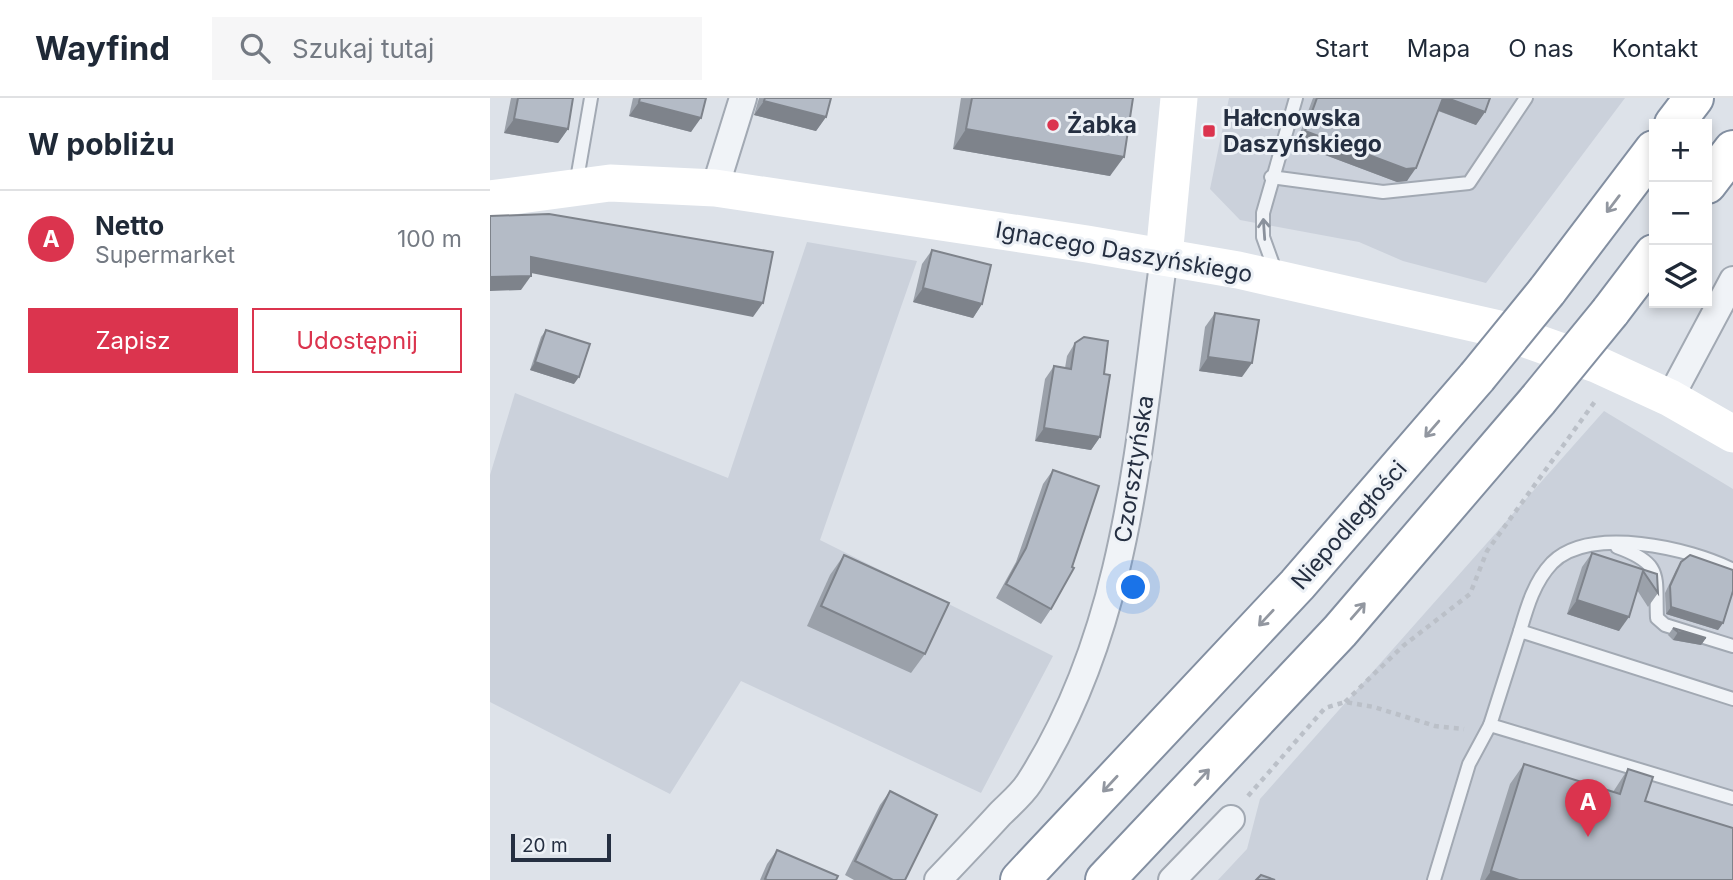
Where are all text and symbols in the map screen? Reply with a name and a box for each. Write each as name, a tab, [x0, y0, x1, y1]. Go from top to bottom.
search box	[212, 17, 702, 80]
text: Wayfind	[35, 28, 170, 68]
icon: search	[236, 29, 274, 67]
text: Szukaj tutaj	[292, 33, 434, 64]
text: Start	[1315, 34, 1369, 63]
text: Mapa	[1407, 34, 1470, 63]
text: O nas	[1508, 34, 1574, 63]
text: Kontakt	[1612, 34, 1698, 63]
place label: Hałcnowska Daszyńskiego	[1223, 104, 1382, 158]
place label: Żabka	[1067, 111, 1137, 139]
marker: Żabka	[1045, 117, 1061, 133]
map controls	[1649, 119, 1712, 308]
button: +	[1649, 119, 1712, 182]
marker: Hałcnowska Daszyńskiego	[1201, 123, 1217, 139]
text: W pobliżu	[28, 126, 175, 162]
button: −	[1649, 182, 1712, 245]
one-way arrow	[1606, 194, 1620, 213]
text: Netto	[95, 210, 164, 241]
street label: Ignacego Daszyńskiego	[993, 216, 1255, 288]
one-way arrow	[1257, 218, 1270, 241]
text: A	[42, 225, 60, 253]
text: 100 m	[397, 225, 462, 253]
text: Supermarket	[95, 241, 235, 269]
button: layers	[1649, 245, 1712, 308]
button: Zapisz	[28, 308, 238, 373]
button: Udostępnij	[252, 308, 462, 373]
street label: Czorsztyńska	[1109, 393, 1159, 545]
one-way arrow	[1424, 420, 1440, 438]
street label: Niepodległości	[1285, 455, 1413, 595]
your location	[1116, 570, 1150, 604]
one-way arrow	[1350, 602, 1366, 620]
one-way arrow	[1258, 610, 1275, 627]
one-way arrow	[1194, 769, 1211, 786]
one-way arrow	[1102, 775, 1119, 792]
pin: A	[1565, 779, 1611, 837]
scale bar	[511, 831, 611, 863]
text: 20 m	[522, 834, 568, 857]

